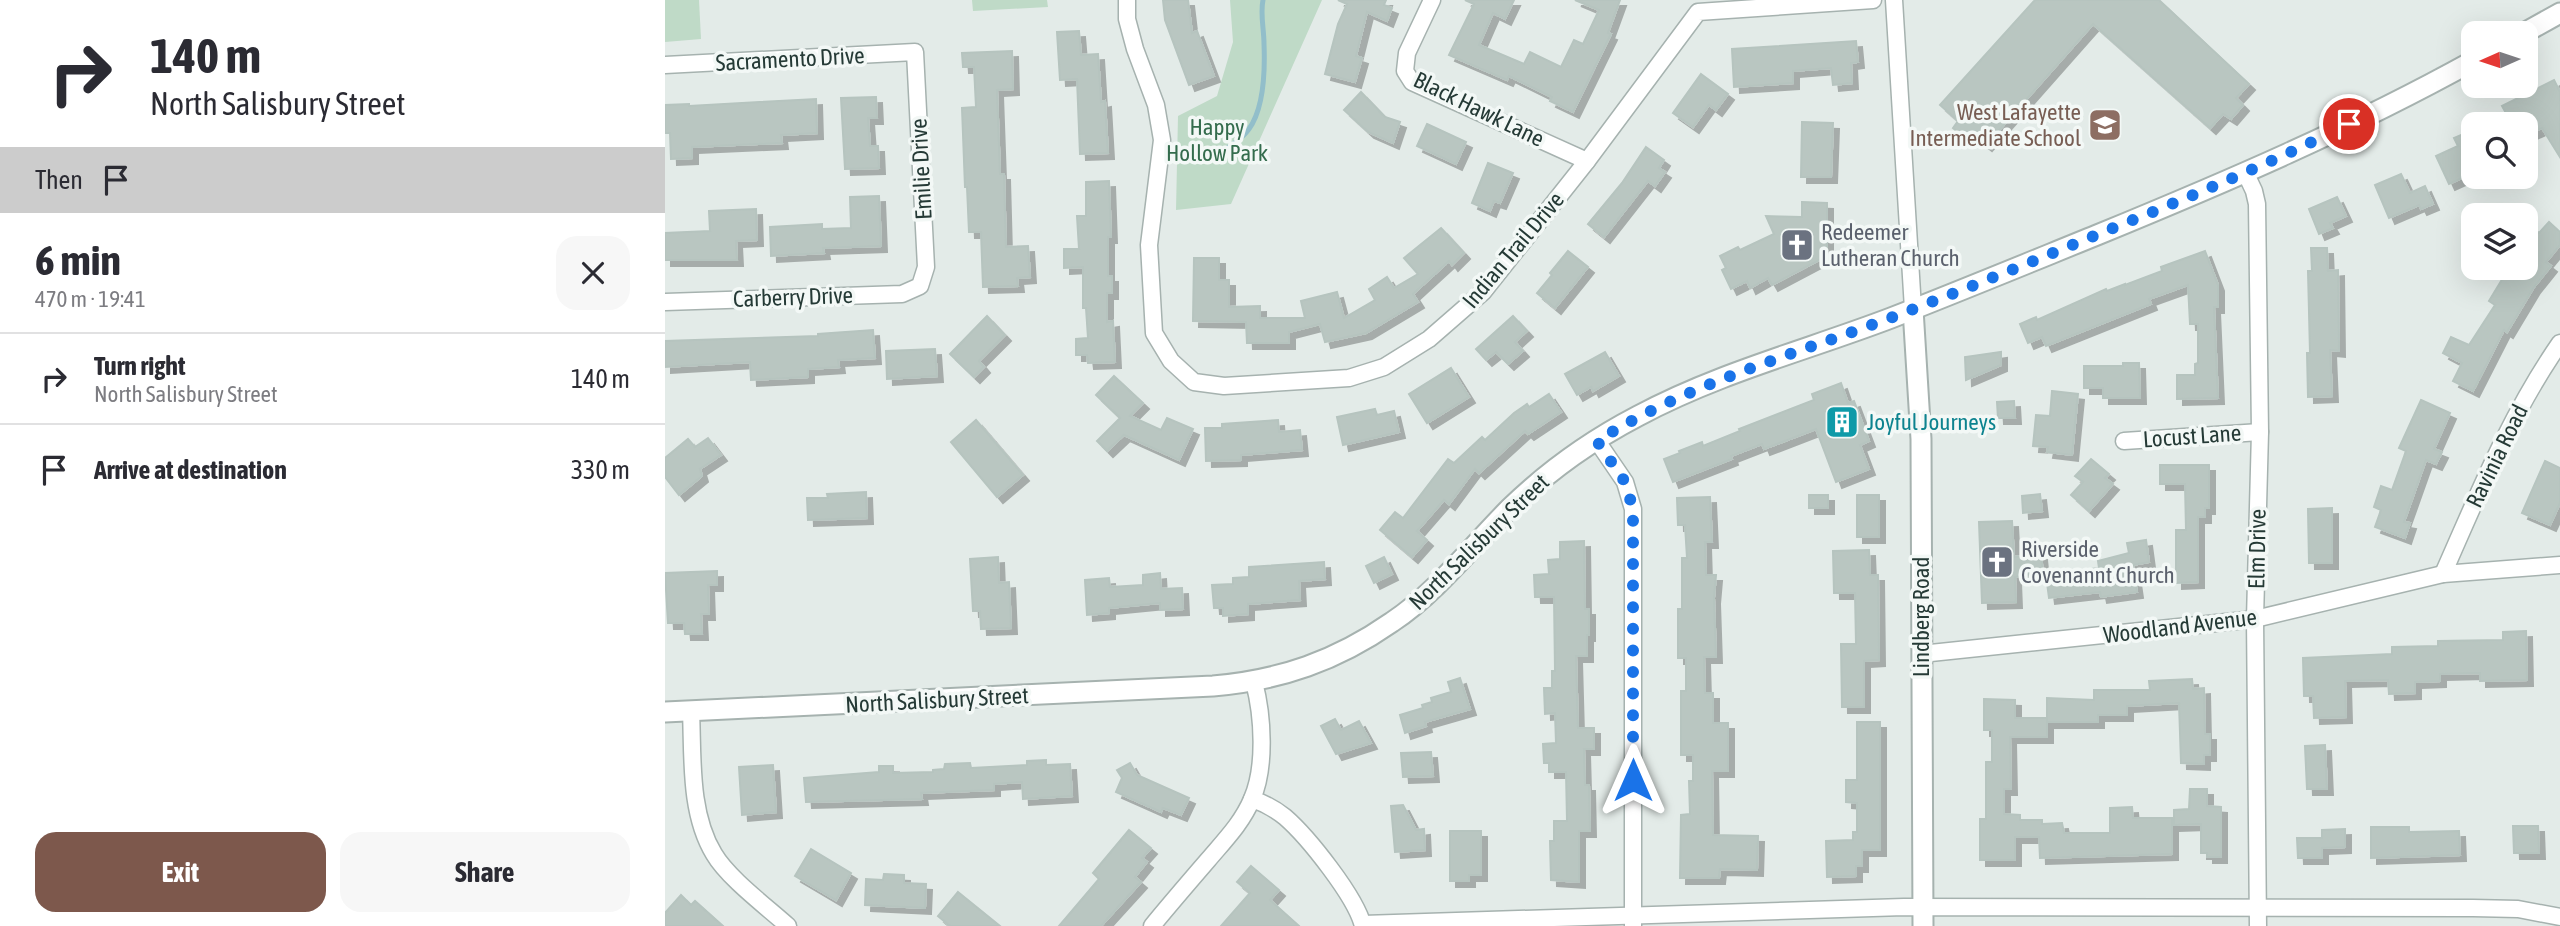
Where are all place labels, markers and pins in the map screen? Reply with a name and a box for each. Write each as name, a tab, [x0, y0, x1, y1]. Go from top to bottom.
pin	[2319, 94, 2379, 154]
place label: West Lafayette Intermediate School	[1910, 99, 2081, 151]
school or university icon: West Lafayette Intermediate School	[2086, 106, 2124, 144]
place label: Redeemer Lutheran Church	[1821, 219, 1960, 271]
church icon: Redeemer Lutheran Church	[1778, 226, 1816, 264]
building icon: Joyful Journeys	[1823, 403, 1861, 441]
place label: Joyful Journeys	[1867, 409, 1996, 435]
place label: Riverside Covenannt Church	[2021, 536, 2175, 588]
church icon: Riverside Covenannt Church	[1978, 543, 2016, 581]

